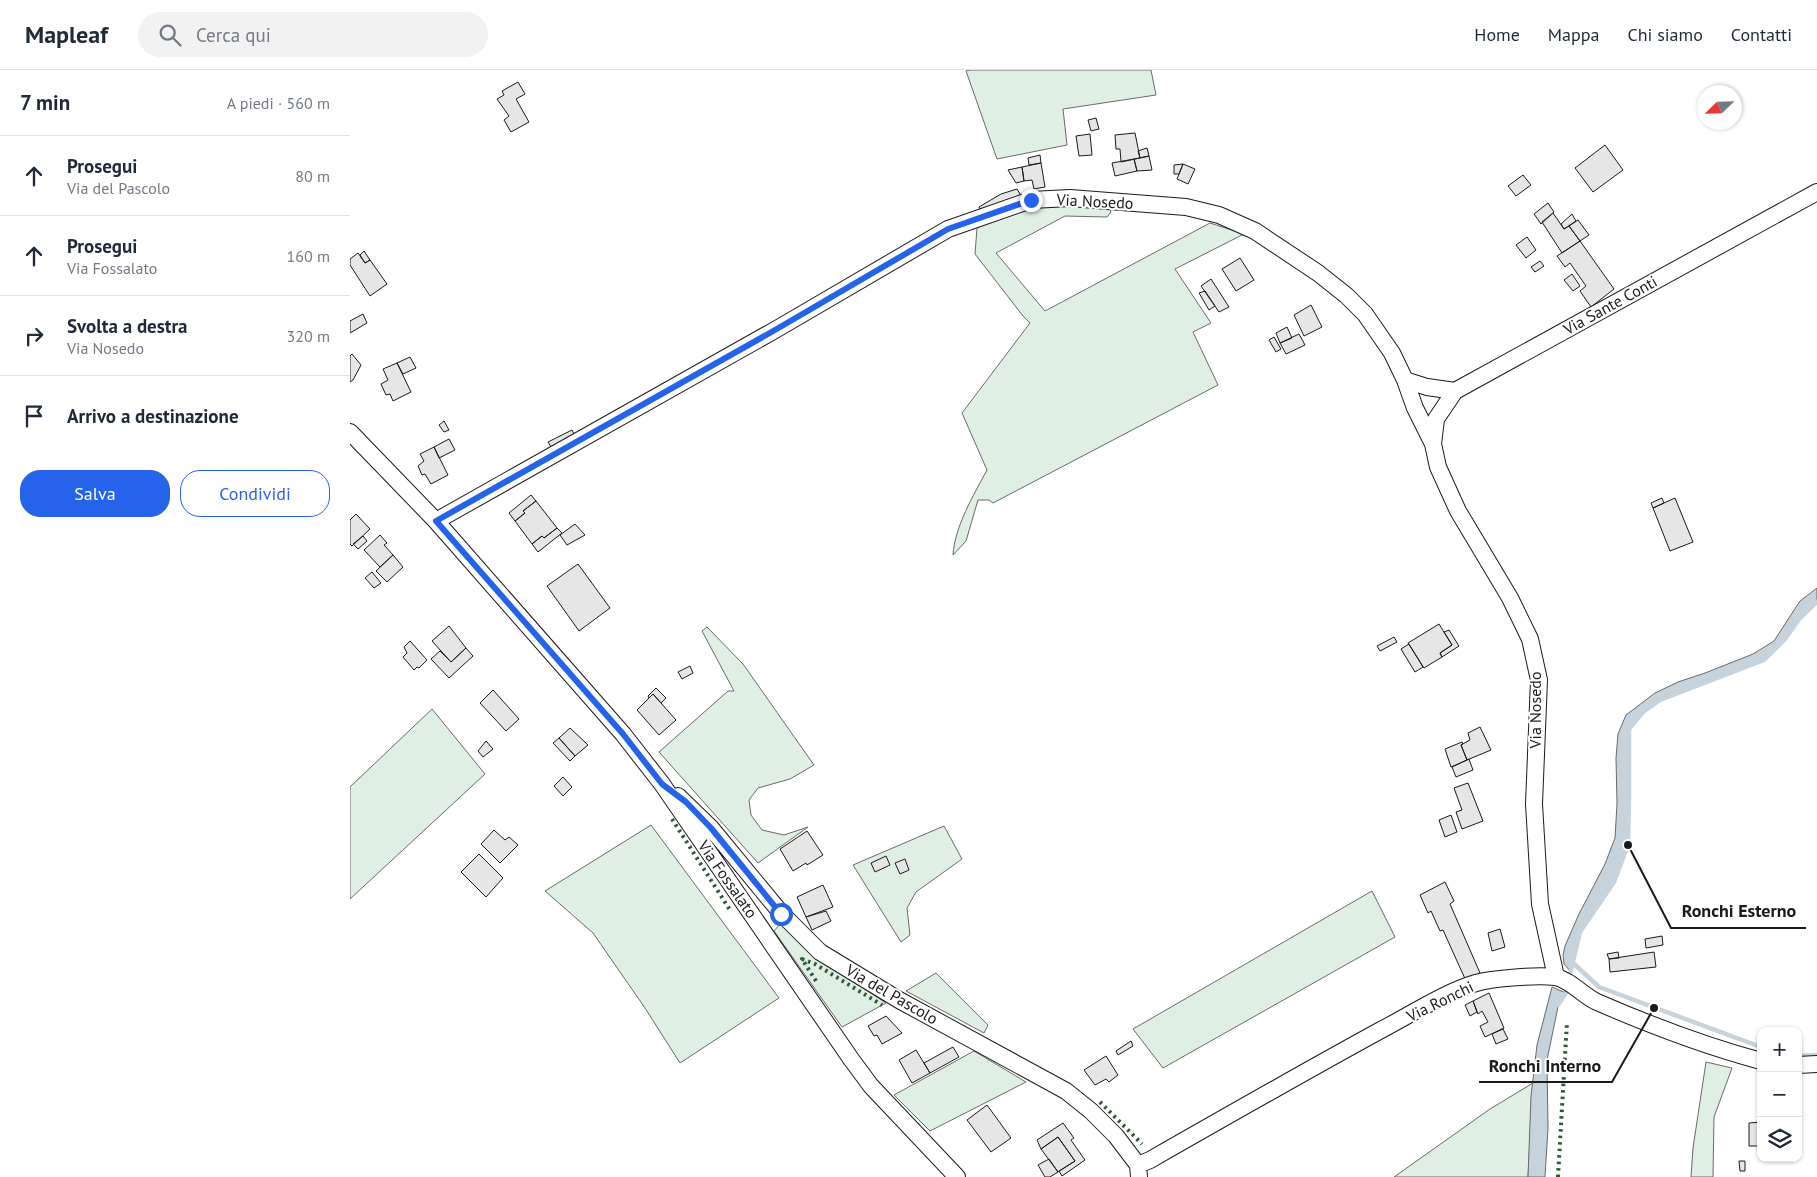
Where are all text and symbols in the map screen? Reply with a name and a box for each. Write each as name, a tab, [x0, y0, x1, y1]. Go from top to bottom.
search box	[138, 12, 488, 57]
text: Mapleaf	[25, 19, 108, 50]
icon: search	[156, 21, 184, 49]
text: Cerca qui	[196, 23, 271, 47]
text: Home	[1474, 23, 1520, 46]
text: Mappa	[1548, 23, 1599, 46]
text: Chi siamo	[1627, 23, 1703, 46]
text: Contatti	[1731, 23, 1792, 46]
north arrow	[1697, 85, 1742, 130]
text: 7 min	[20, 89, 70, 116]
text: A piedi · 560 m	[227, 93, 330, 113]
text: Prosegui	[67, 154, 137, 178]
icon: ahead	[20, 162, 48, 190]
text: 80 m	[295, 166, 330, 186]
text: Via del Pascolo	[67, 178, 170, 198]
route end	[1020, 189, 1043, 212]
street label: Via Nosedo	[1055, 189, 1134, 213]
text: Prosegui	[67, 234, 137, 258]
icon: ahead	[20, 242, 48, 270]
text: 160 m	[287, 246, 330, 266]
text: Via Fossalato	[67, 258, 157, 278]
street label: Via Sante Conti	[1559, 271, 1660, 339]
text: Svolta a destra	[67, 314, 188, 338]
icon: right	[20, 322, 48, 350]
text: 320 m	[287, 326, 330, 346]
text: Via Nosedo	[67, 338, 144, 358]
icon: arrive	[20, 402, 48, 430]
text: Arrivo a destinazione	[67, 404, 239, 428]
button: Salva	[20, 470, 170, 517]
button: Condividi	[180, 470, 330, 517]
street label: Via Nosedo	[1525, 672, 1545, 749]
street label: Via Fossalato	[693, 835, 762, 922]
callout: Ronchi Esterno	[1671, 895, 1806, 928]
text: Ronchi Esterno	[1682, 899, 1797, 922]
route start	[770, 903, 793, 926]
street label: Via del Pascolo	[842, 959, 942, 1028]
street label: Via Ronchi	[1402, 976, 1477, 1026]
map controls	[1757, 1027, 1802, 1162]
button: +	[1757, 1027, 1802, 1072]
callout: Ronchi Interno	[1479, 1049, 1612, 1082]
text: Ronchi Interno	[1489, 1054, 1602, 1077]
button: −	[1757, 1072, 1802, 1117]
button: layers	[1757, 1117, 1802, 1162]

